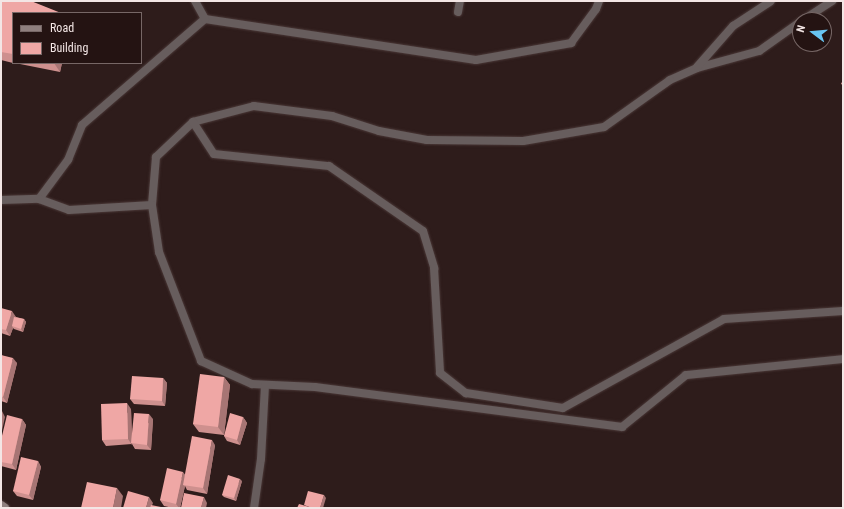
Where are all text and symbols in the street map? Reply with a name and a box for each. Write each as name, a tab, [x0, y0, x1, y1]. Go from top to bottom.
legend	[12, 12, 142, 64]
north arrow	[792, 12, 832, 52]
text: Road	[50, 21, 74, 35]
text: N	[794, 24, 808, 34]
text: Building	[50, 41, 88, 55]

